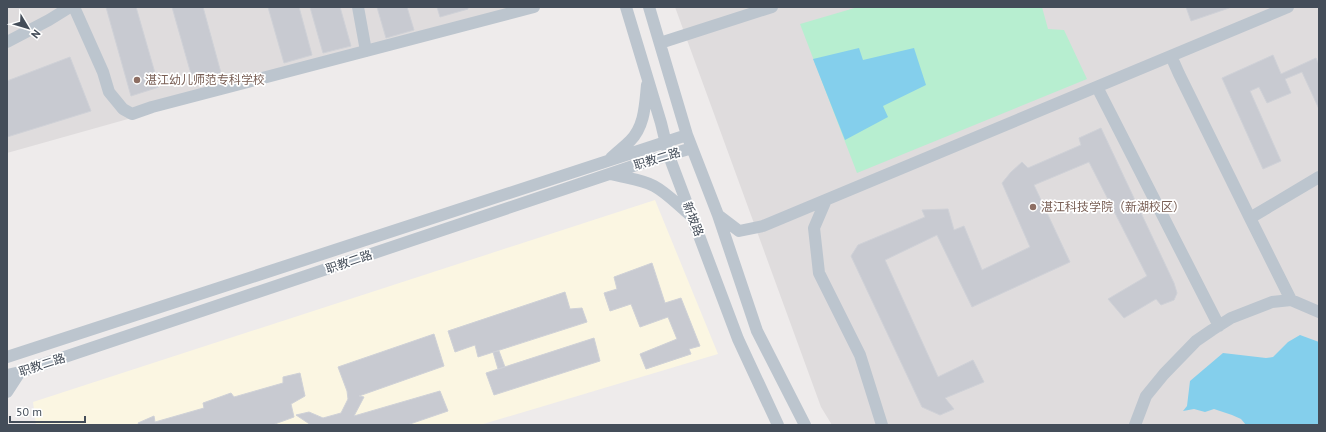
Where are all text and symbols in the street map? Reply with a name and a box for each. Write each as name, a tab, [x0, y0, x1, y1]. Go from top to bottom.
north arrow	[8, 8, 48, 48]
text: N	[28, 27, 44, 41]
place label: 湛江幼儿师范专科学校	[145, 72, 265, 87]
marker: 湛江幼儿师范专科学校	[132, 75, 142, 85]
street label: 职教二路	[632, 144, 682, 173]
street label: 新坡路	[680, 199, 707, 238]
place label: 湛江科技学院（新湖校区）	[1041, 199, 1185, 214]
marker: 湛江科技学院（新湖校区）	[1028, 202, 1038, 212]
street label: 职教二路	[324, 247, 374, 276]
street label: 职教二路	[17, 350, 67, 379]
scale bar	[10, 398, 85, 424]
text: 50 m	[16, 404, 42, 419]

